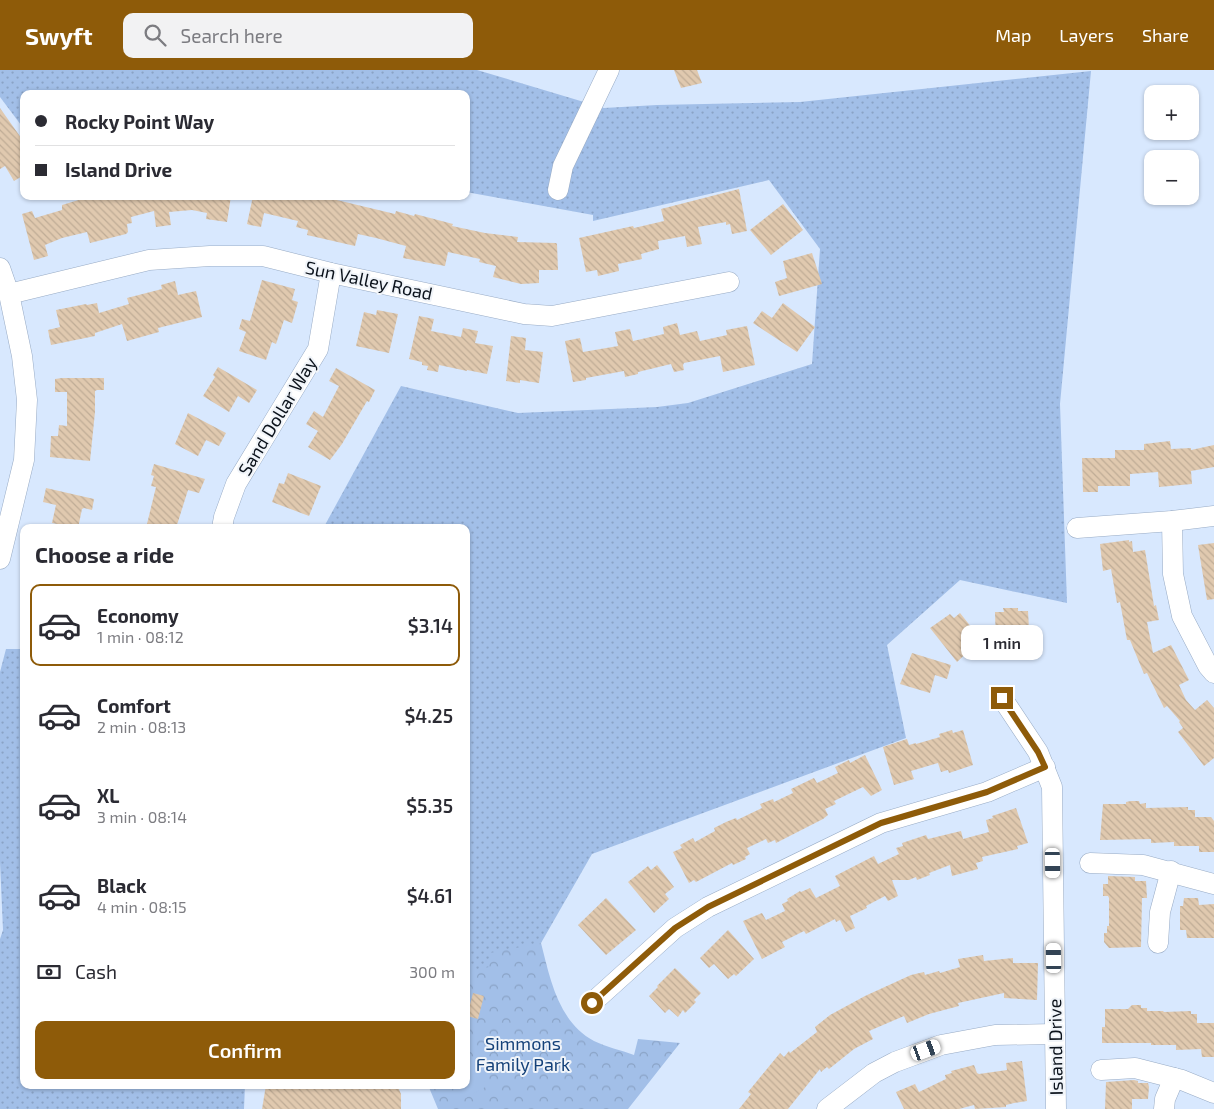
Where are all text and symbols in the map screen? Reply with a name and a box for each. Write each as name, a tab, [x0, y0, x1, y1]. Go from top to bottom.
search box	[123, 13, 473, 58]
text: Swyft	[25, 21, 93, 50]
icon: search	[141, 21, 169, 49]
text: Search here	[181, 24, 283, 47]
text: Map	[995, 24, 1031, 46]
text: Layers	[1059, 24, 1114, 46]
text: Share	[1142, 24, 1189, 46]
map controls	[1144, 85, 1199, 205]
button: +	[1144, 85, 1199, 140]
text: Rocky Point Way	[65, 110, 214, 133]
button: −	[1144, 150, 1199, 205]
text: Island Drive	[65, 158, 172, 181]
street label: Sun Valley Road	[303, 256, 435, 304]
street label: Sand Dollar Way	[233, 352, 321, 479]
text: Choose a ride	[35, 541, 174, 567]
icon: car	[37, 603, 82, 648]
text: Economy	[97, 604, 179, 627]
text: $3.14	[408, 614, 453, 637]
callout: 1 min	[961, 626, 1043, 660]
text: 1 min · 08:12	[97, 627, 184, 646]
text: 1 min	[983, 633, 1021, 652]
route end	[991, 687, 1013, 709]
icon: car	[37, 693, 82, 738]
text: Comfort	[97, 694, 171, 717]
text: $4.25	[404, 704, 453, 727]
text: 2 min · 08:13	[97, 717, 186, 736]
icon: car	[37, 783, 82, 828]
text: XL	[97, 784, 119, 807]
text: $5.35	[406, 794, 453, 817]
text: 3 min · 08:14	[97, 807, 187, 826]
car	[1045, 848, 1060, 878]
icon: car	[37, 873, 82, 918]
text: Black	[97, 874, 147, 897]
text: $4.61	[407, 884, 453, 907]
text: 4 min · 08:15	[97, 897, 187, 916]
car	[1046, 943, 1061, 973]
icon: cash	[35, 958, 63, 986]
text: Cash	[75, 960, 117, 983]
text: 300 m	[409, 962, 455, 981]
route start	[581, 992, 603, 1014]
street label: Island Drive	[1043, 999, 1067, 1095]
button: Confirm	[35, 1021, 455, 1079]
park label: Simmons Family Park	[476, 1032, 570, 1075]
car	[909, 1038, 942, 1062]

